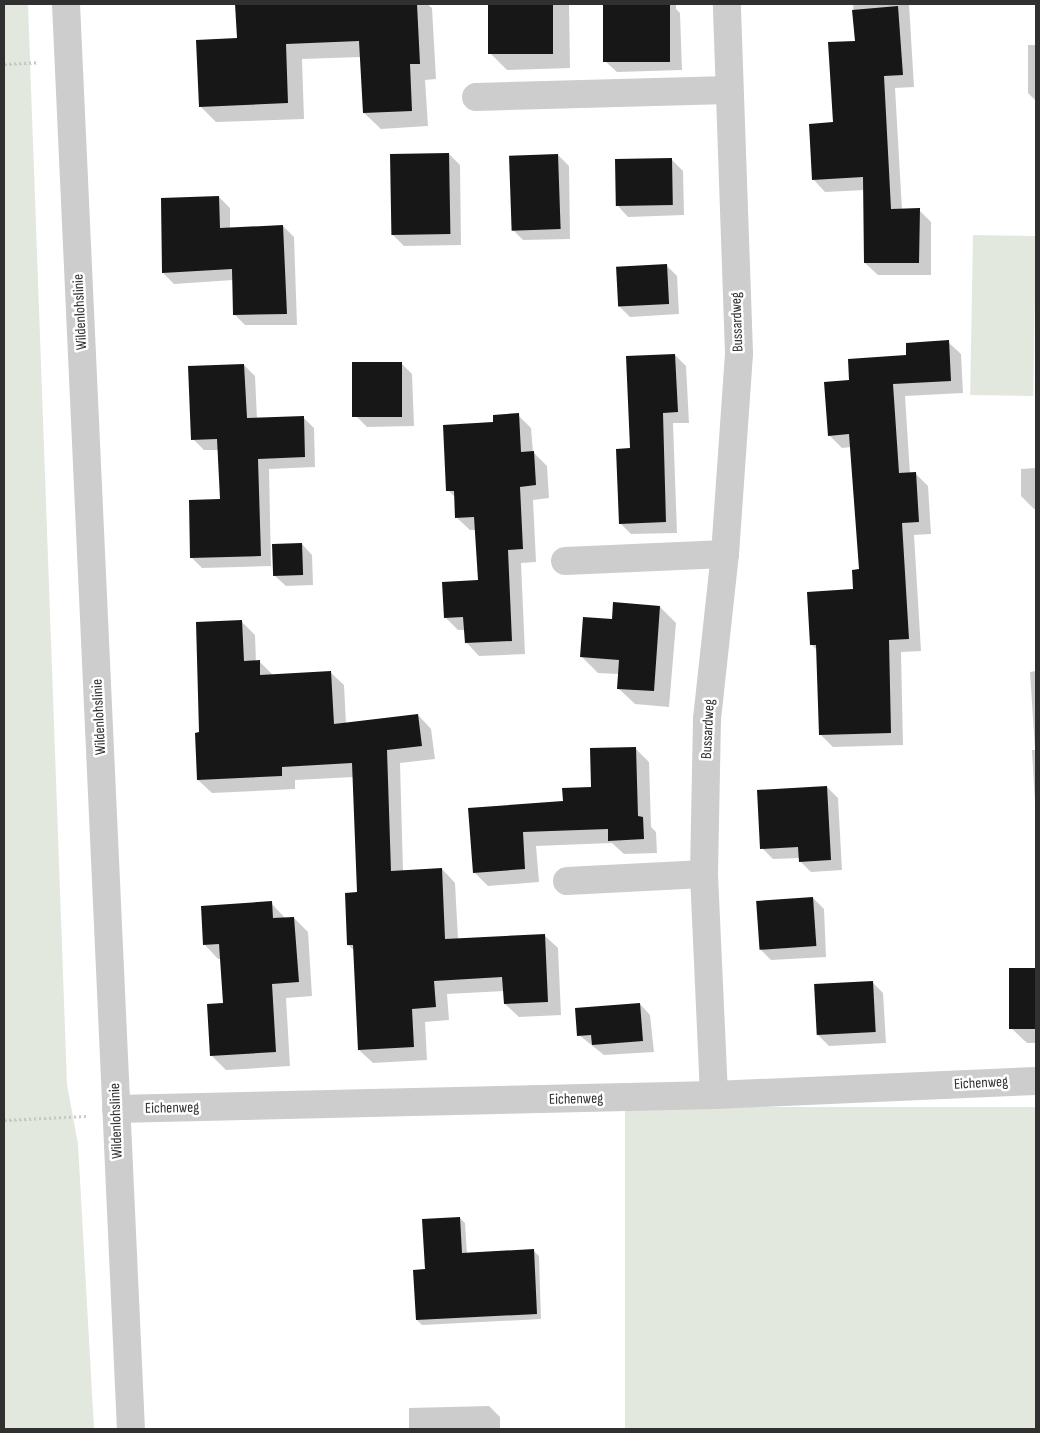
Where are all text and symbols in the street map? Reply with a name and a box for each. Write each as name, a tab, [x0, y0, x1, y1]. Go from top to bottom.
street label: Wildenlohslinie	[69, 274, 91, 350]
street label: Bussardweg	[727, 292, 747, 352]
street label: Wildenlohslinie	[88, 679, 110, 755]
street label: Bussardweg	[697, 699, 719, 759]
street label: Eichenweg	[953, 1073, 1009, 1093]
street label: Wildenlohslinie	[106, 1083, 126, 1159]
street label: Eichenweg	[549, 1090, 603, 1108]
street label: Eichenweg	[145, 1099, 199, 1117]

